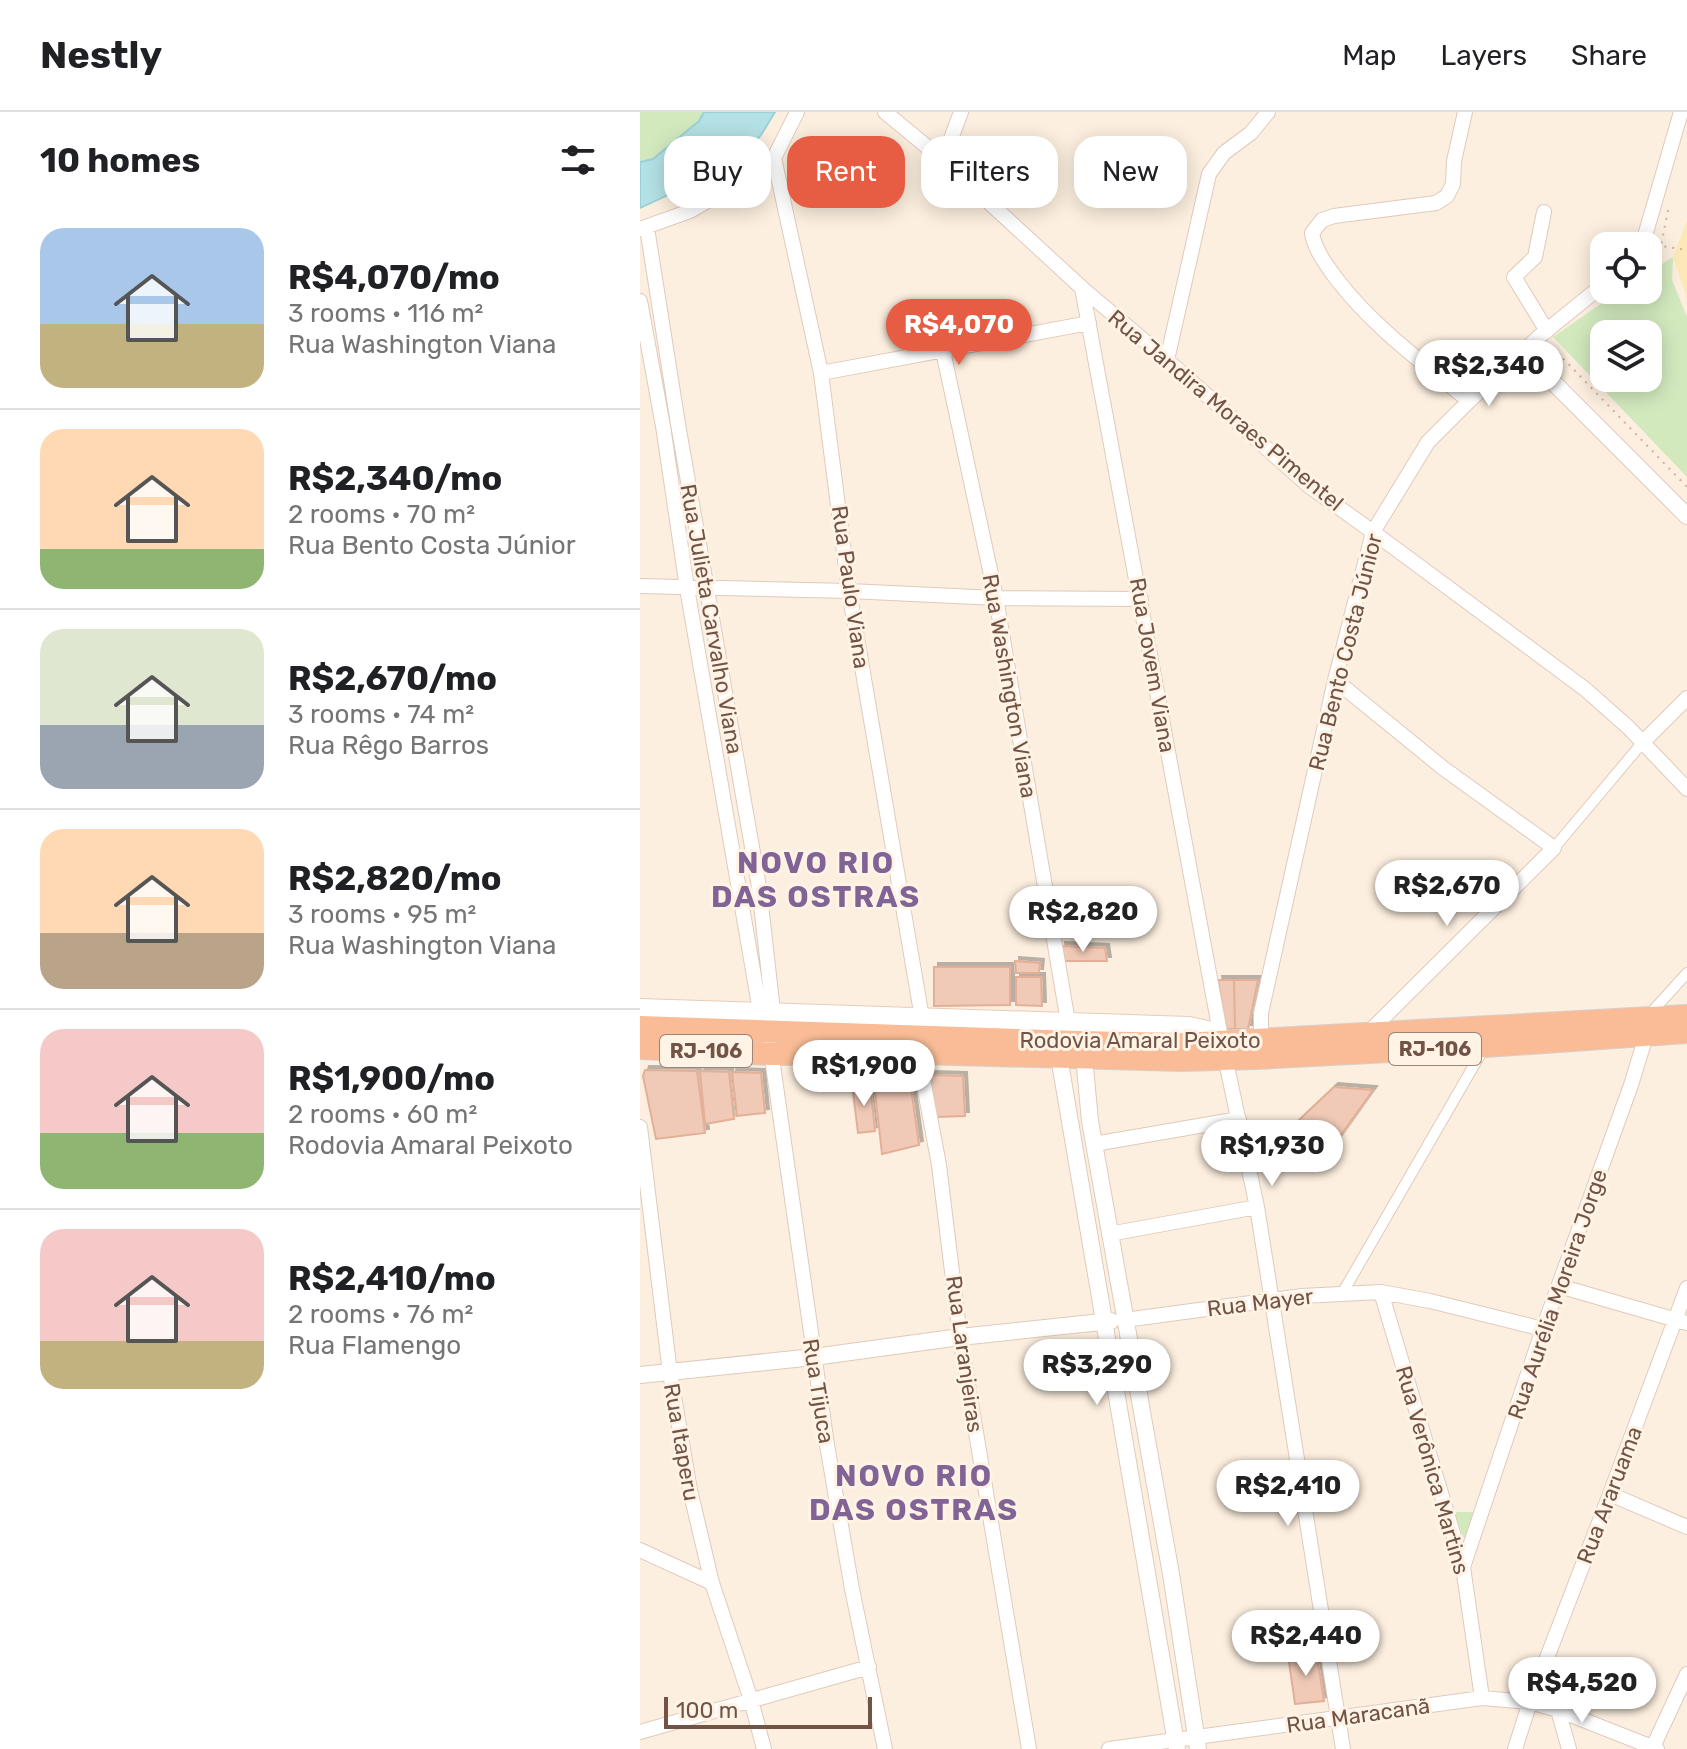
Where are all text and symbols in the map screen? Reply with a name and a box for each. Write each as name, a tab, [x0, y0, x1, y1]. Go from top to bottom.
text: Nestly	[40, 32, 162, 78]
text: Map	[1342, 39, 1397, 72]
text: Layers	[1441, 39, 1527, 72]
text: Share	[1571, 39, 1647, 72]
chip: Buy	[664, 136, 771, 208]
chip: Rent	[787, 136, 905, 208]
chip: Filters	[921, 136, 1058, 208]
chip: New	[1074, 136, 1187, 208]
icon: filters	[556, 138, 600, 182]
text: 10 homes	[40, 140, 200, 181]
map controls	[1590, 232, 1662, 392]
button: locate	[1590, 232, 1662, 304]
text: R$4,070/mo	[288, 257, 500, 298]
icon: home	[104, 260, 200, 356]
text: 3 rooms · 116 m²	[288, 298, 483, 329]
pin: R$4,070	[885, 299, 1033, 367]
street label: Rua Jandira Moraes Pimentel	[1103, 304, 1349, 517]
text: R$4,070	[904, 309, 1014, 340]
button: layers	[1590, 320, 1662, 392]
text: Rua Washington Viana	[288, 329, 556, 360]
pin: R$2,340	[1415, 340, 1563, 408]
text: R$2,340	[1433, 350, 1545, 381]
text: R$2,340/mo	[288, 458, 502, 499]
icon: home	[104, 461, 200, 557]
street label: Rua Julieta Carvalho Viana	[674, 482, 749, 756]
text: 2 rooms · 70 m²	[288, 499, 475, 530]
street label: Rua Paulo Viana	[826, 504, 875, 670]
text: Rua Bento Costa Júnior	[288, 530, 576, 561]
street label: Rua Bento Costa Júnior	[1303, 530, 1388, 773]
street label: Rua Washington Viana	[976, 572, 1043, 800]
street label: Rua Jovem Viana	[1124, 576, 1181, 755]
text: R$2,670/mo	[288, 658, 497, 699]
icon: home	[104, 661, 200, 757]
text: 3 rooms · 74 m²	[288, 699, 474, 730]
text: Rua Rêgo Barros	[288, 730, 489, 761]
district label: NOVO RIO DAS OSTRAS	[711, 845, 921, 915]
text: R$2,820/mo	[288, 858, 502, 899]
pin: R$2,670	[1373, 860, 1521, 928]
icon: home	[104, 861, 200, 957]
text: R$2,670	[1393, 870, 1501, 901]
pin: R$2,820	[1009, 886, 1157, 954]
text: R$2,820	[1027, 896, 1139, 927]
text: 3 rooms · 95 m²	[288, 899, 476, 930]
text: Rua Washington Viana	[288, 930, 556, 961]
street label: Rodovia Amaral Peixoto	[1019, 1027, 1261, 1054]
road number: RJ-106	[1389, 1033, 1481, 1065]
road number: RJ-106	[660, 1035, 752, 1067]
pin: R$1,900	[790, 1040, 938, 1108]
text: R$1,900	[811, 1050, 917, 1081]
text: R$1,900/mo	[288, 1058, 495, 1099]
icon: home	[104, 1061, 200, 1157]
text: 2 rooms · 60 m²	[288, 1099, 477, 1130]
pin: R$1,930	[1198, 1120, 1346, 1188]
text: Rodovia Amaral Peixoto	[288, 1130, 573, 1161]
text: R$1,930	[1219, 1130, 1325, 1161]
street label: Rua Aurélia Moreira Jorge	[1502, 1165, 1613, 1423]
text: R$2,410/mo	[288, 1258, 496, 1299]
icon: home	[104, 1261, 200, 1357]
street label: Rua Laranjeiras	[940, 1274, 989, 1434]
street label: Rua Mayer	[1205, 1283, 1315, 1322]
text: 2 rooms · 76 m²	[288, 1299, 473, 1330]
text: Rua Flamengo	[288, 1330, 461, 1361]
street label: Rua Tijuca	[797, 1337, 840, 1445]
pin: R$3,290	[1023, 1339, 1171, 1407]
text: R$3,290	[1042, 1349, 1152, 1380]
street label: Rua Verônica Martins	[1390, 1363, 1475, 1578]
street label: Rua Itaperu	[658, 1381, 705, 1503]
street label: Rua Araruama	[1571, 1423, 1648, 1568]
district label: NOVO RIO DAS OSTRAS	[809, 1458, 1019, 1528]
pin: R$2,410	[1214, 1460, 1362, 1528]
text: R$2,410	[1235, 1470, 1342, 1501]
pin: R$2,440	[1232, 1610, 1380, 1678]
text: R$2,440	[1250, 1620, 1362, 1651]
pin: R$4,520	[1508, 1657, 1656, 1725]
text: R$4,520	[1526, 1667, 1638, 1698]
street label: Rua Maracanã	[1284, 1692, 1432, 1739]
scale bar	[664, 1693, 872, 1729]
text: 100 m	[676, 1697, 738, 1724]

